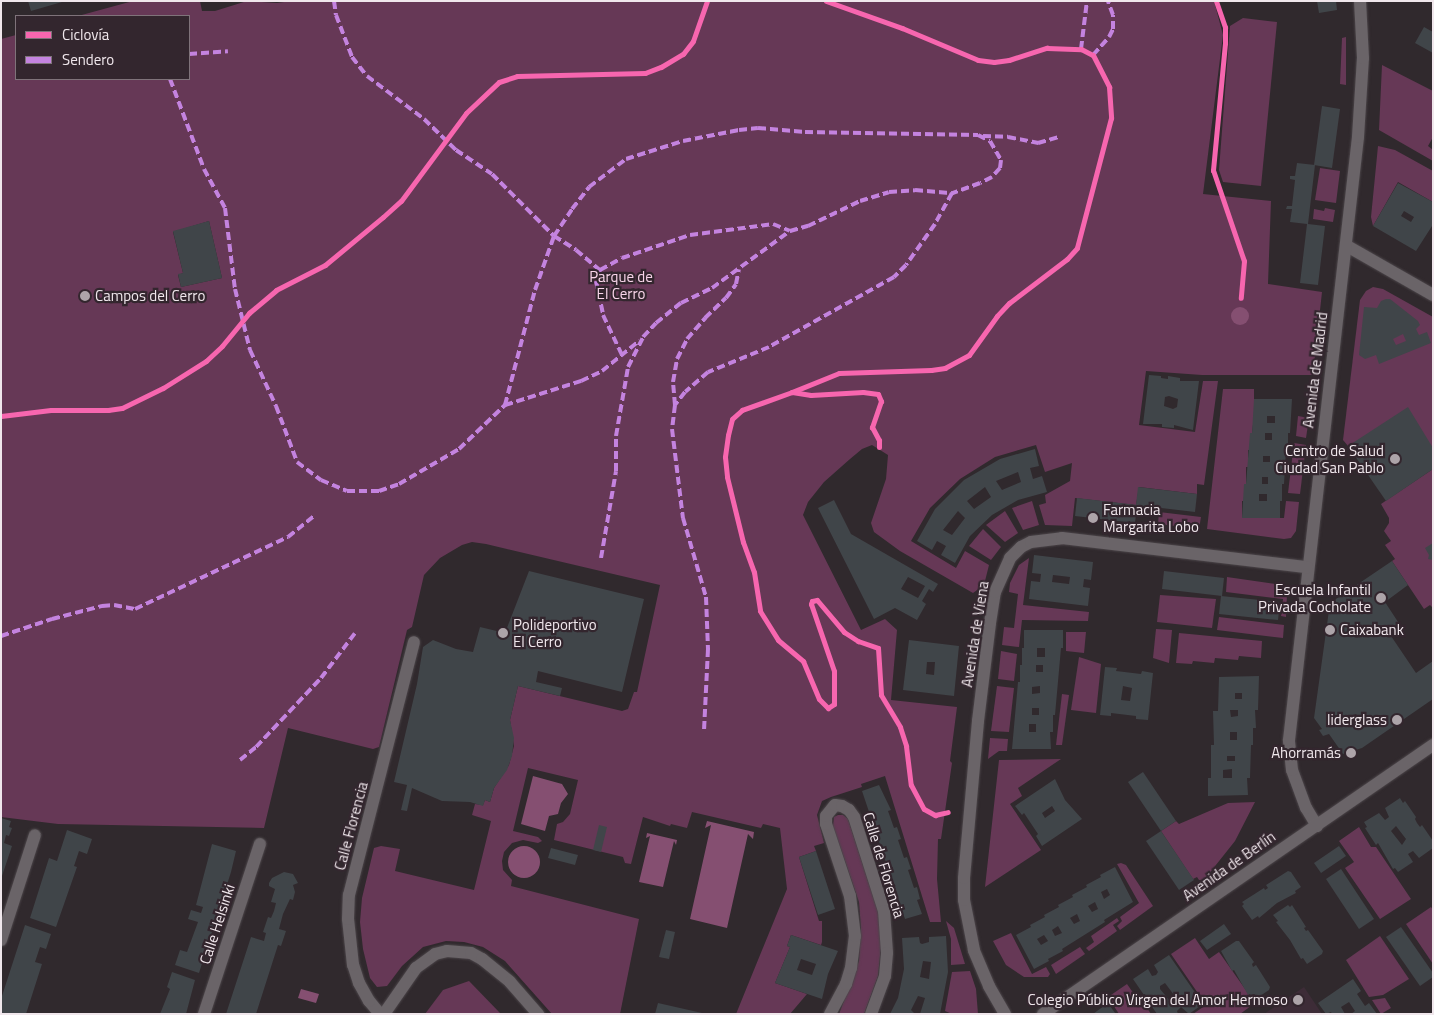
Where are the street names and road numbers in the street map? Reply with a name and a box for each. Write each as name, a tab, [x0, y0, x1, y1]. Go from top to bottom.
street label: Avenida de Madrid	[1299, 311, 1331, 429]
street label: Avenida de Viena	[958, 580, 992, 688]
street label: Calle Florencia	[331, 780, 371, 872]
street label: Calle de Florencia	[859, 810, 909, 920]
street label: Avenida de Berlín	[1179, 827, 1279, 905]
street label: Calle Helsinki	[196, 882, 238, 966]

